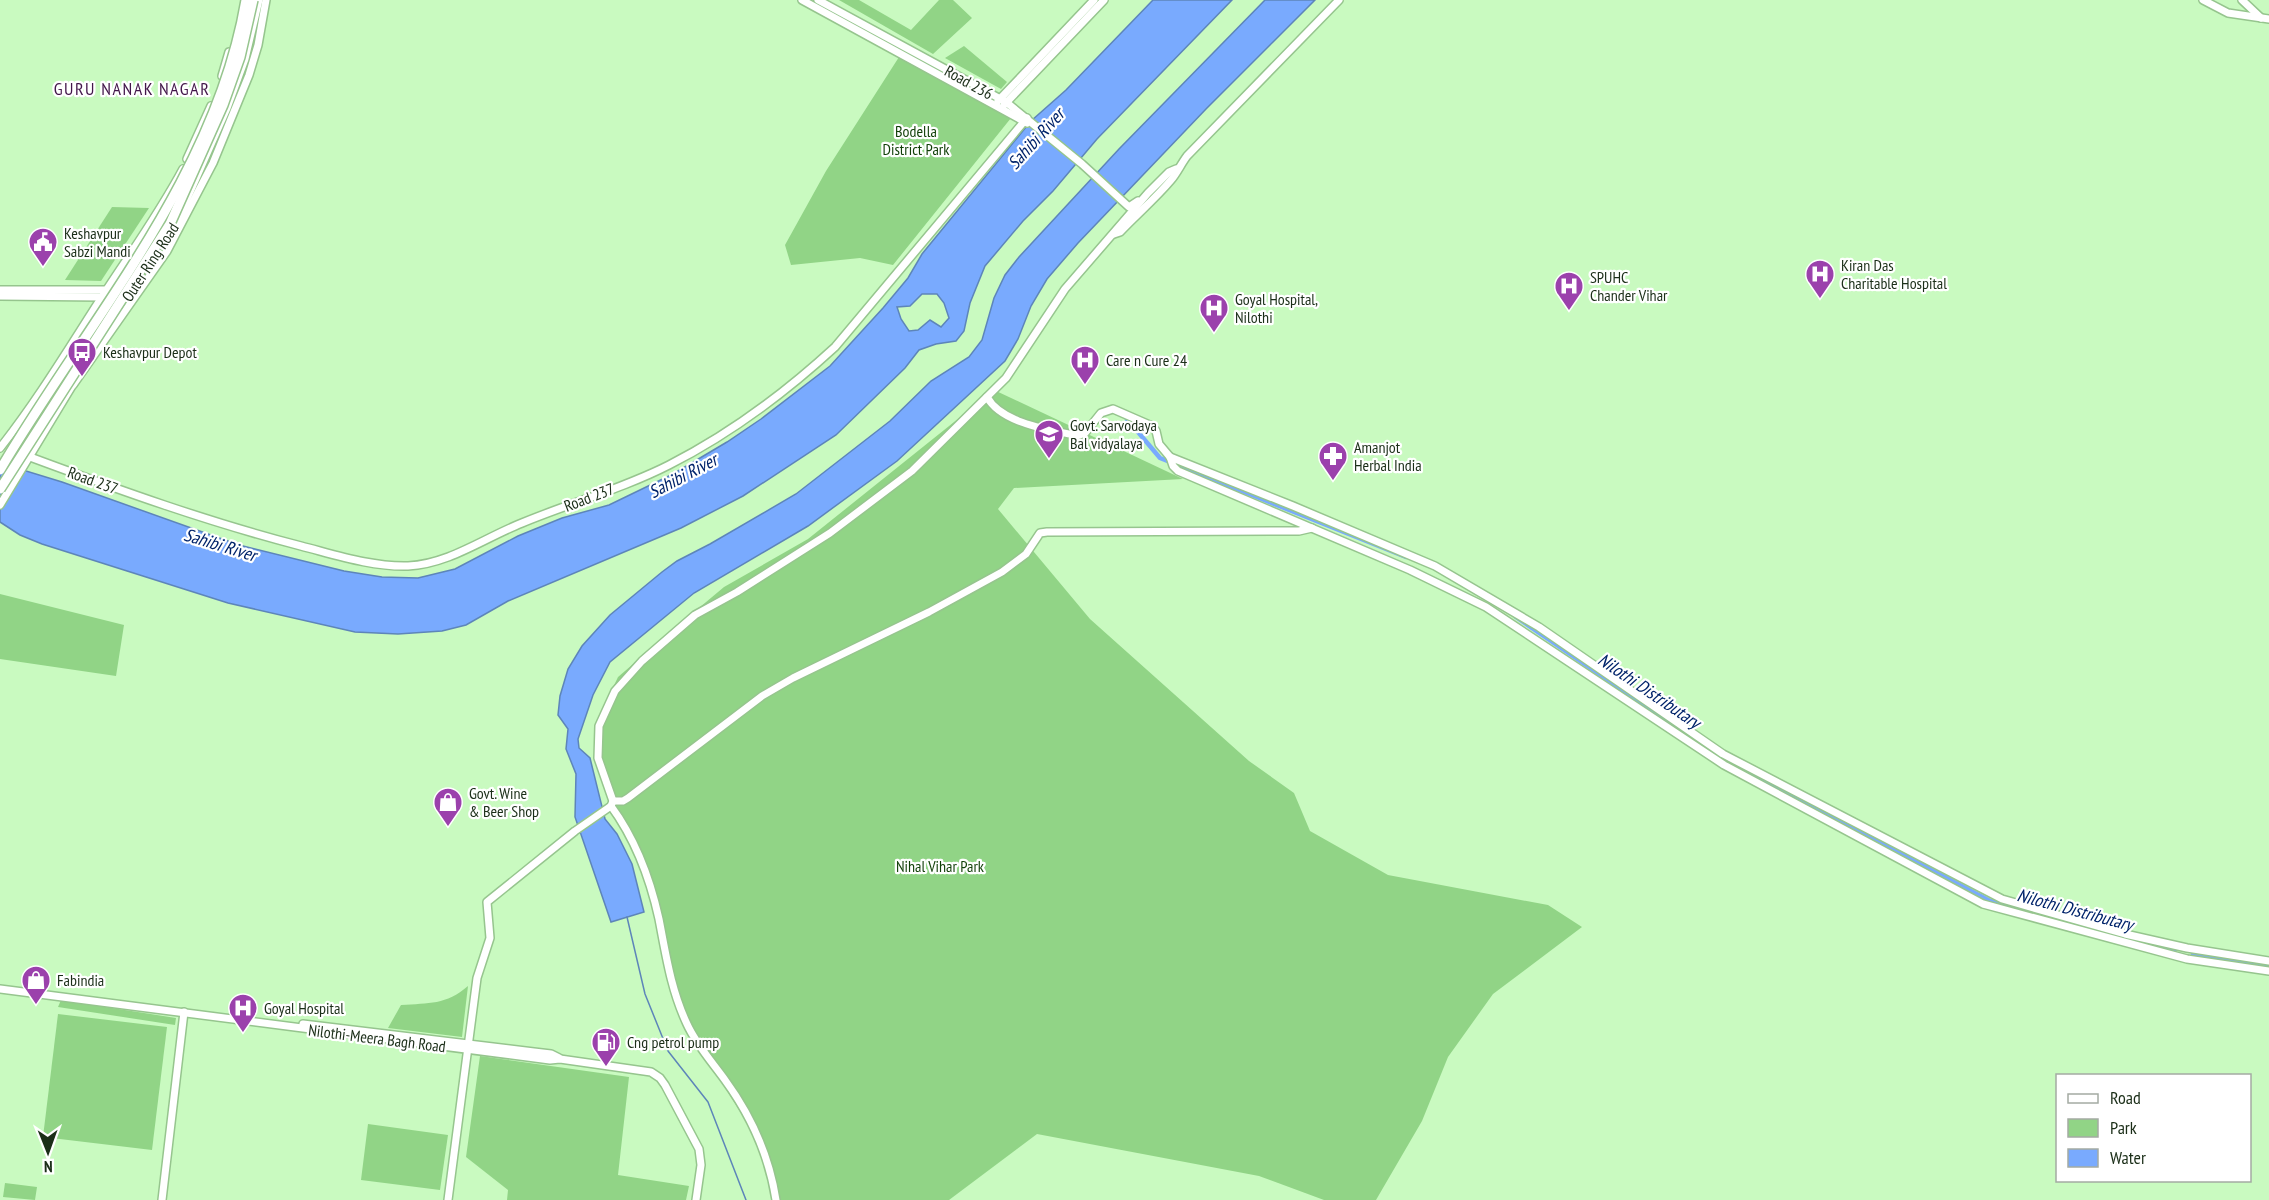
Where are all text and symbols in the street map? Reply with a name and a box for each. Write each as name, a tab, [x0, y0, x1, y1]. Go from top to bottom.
street label: Road 236	[941, 61, 997, 103]
district label: GURU NANAK NAGAR	[54, 77, 210, 100]
water label: Sahibi River	[1002, 101, 1071, 174]
park label: Bodella District Park	[883, 121, 950, 159]
street label: Outer Ring Road	[117, 219, 183, 305]
place label: Keshavpur Sabzi Mandi	[64, 223, 131, 261]
public building icon: Keshavpur Sabzi Mandi	[27, 226, 59, 268]
place label: Kiran Das Charitable Hospital	[1841, 255, 1947, 293]
hospital icon: Kiran Das Charitable Hospital	[1804, 258, 1836, 300]
place label: SPUHC Chander Vihar	[1590, 267, 1668, 305]
hospital icon: SPUHC Chander Vihar	[1553, 270, 1585, 312]
place label: Goyal Hospital, Nilothi	[1235, 289, 1318, 327]
hospital icon: Goyal Hospital, Nilothi	[1198, 292, 1230, 334]
bus stop icon: Keshavpur Depot	[66, 336, 98, 378]
place label: Keshavpur Depot	[103, 342, 197, 362]
hospital icon: Care n Cure 24	[1069, 344, 1101, 386]
place label: Care n Cure 24	[1106, 350, 1187, 370]
place label: Govt. Sarvodaya Bal vidyalaya	[1070, 415, 1157, 453]
school or university icon: Govt. Sarvodaya Bal vidyalaya	[1033, 418, 1065, 460]
place label: Amanjot Herbal India	[1354, 437, 1422, 475]
pharmacy icon: Amanjot Herbal India	[1317, 440, 1349, 482]
water label: Sahibi River	[645, 447, 724, 503]
street label: Road 237	[65, 462, 121, 498]
street label: Road 237	[561, 478, 617, 516]
water label: Sahibi River	[181, 523, 262, 567]
water label: Nilothi Distributary	[1594, 648, 1707, 735]
place label: Govt. Wine & Beer Shop	[469, 783, 539, 821]
shop icon: Govt. Wine & Beer Shop	[432, 786, 464, 828]
park label: Nihal Vihar Park	[896, 856, 985, 876]
water label: Nilothi Distributary	[2015, 883, 2138, 937]
shop icon: Fabindia	[20, 964, 52, 1006]
place label: Fabindia	[57, 970, 104, 990]
hospital icon: Goyal Hospital	[227, 992, 259, 1034]
place label: Goyal Hospital	[264, 998, 344, 1018]
street label: Nilothi-Meera Bagh Road	[307, 1020, 447, 1056]
fuel station icon: Cng petrol pump	[590, 1026, 622, 1068]
place label: Cng petrol pump	[627, 1032, 719, 1052]
legend	[2056, 1074, 2251, 1182]
text: Road	[2110, 1086, 2141, 1109]
text: Park	[2110, 1116, 2137, 1139]
north arrow	[18, 1122, 78, 1182]
text: Water	[2110, 1146, 2146, 1169]
text: N	[44, 1157, 53, 1177]

